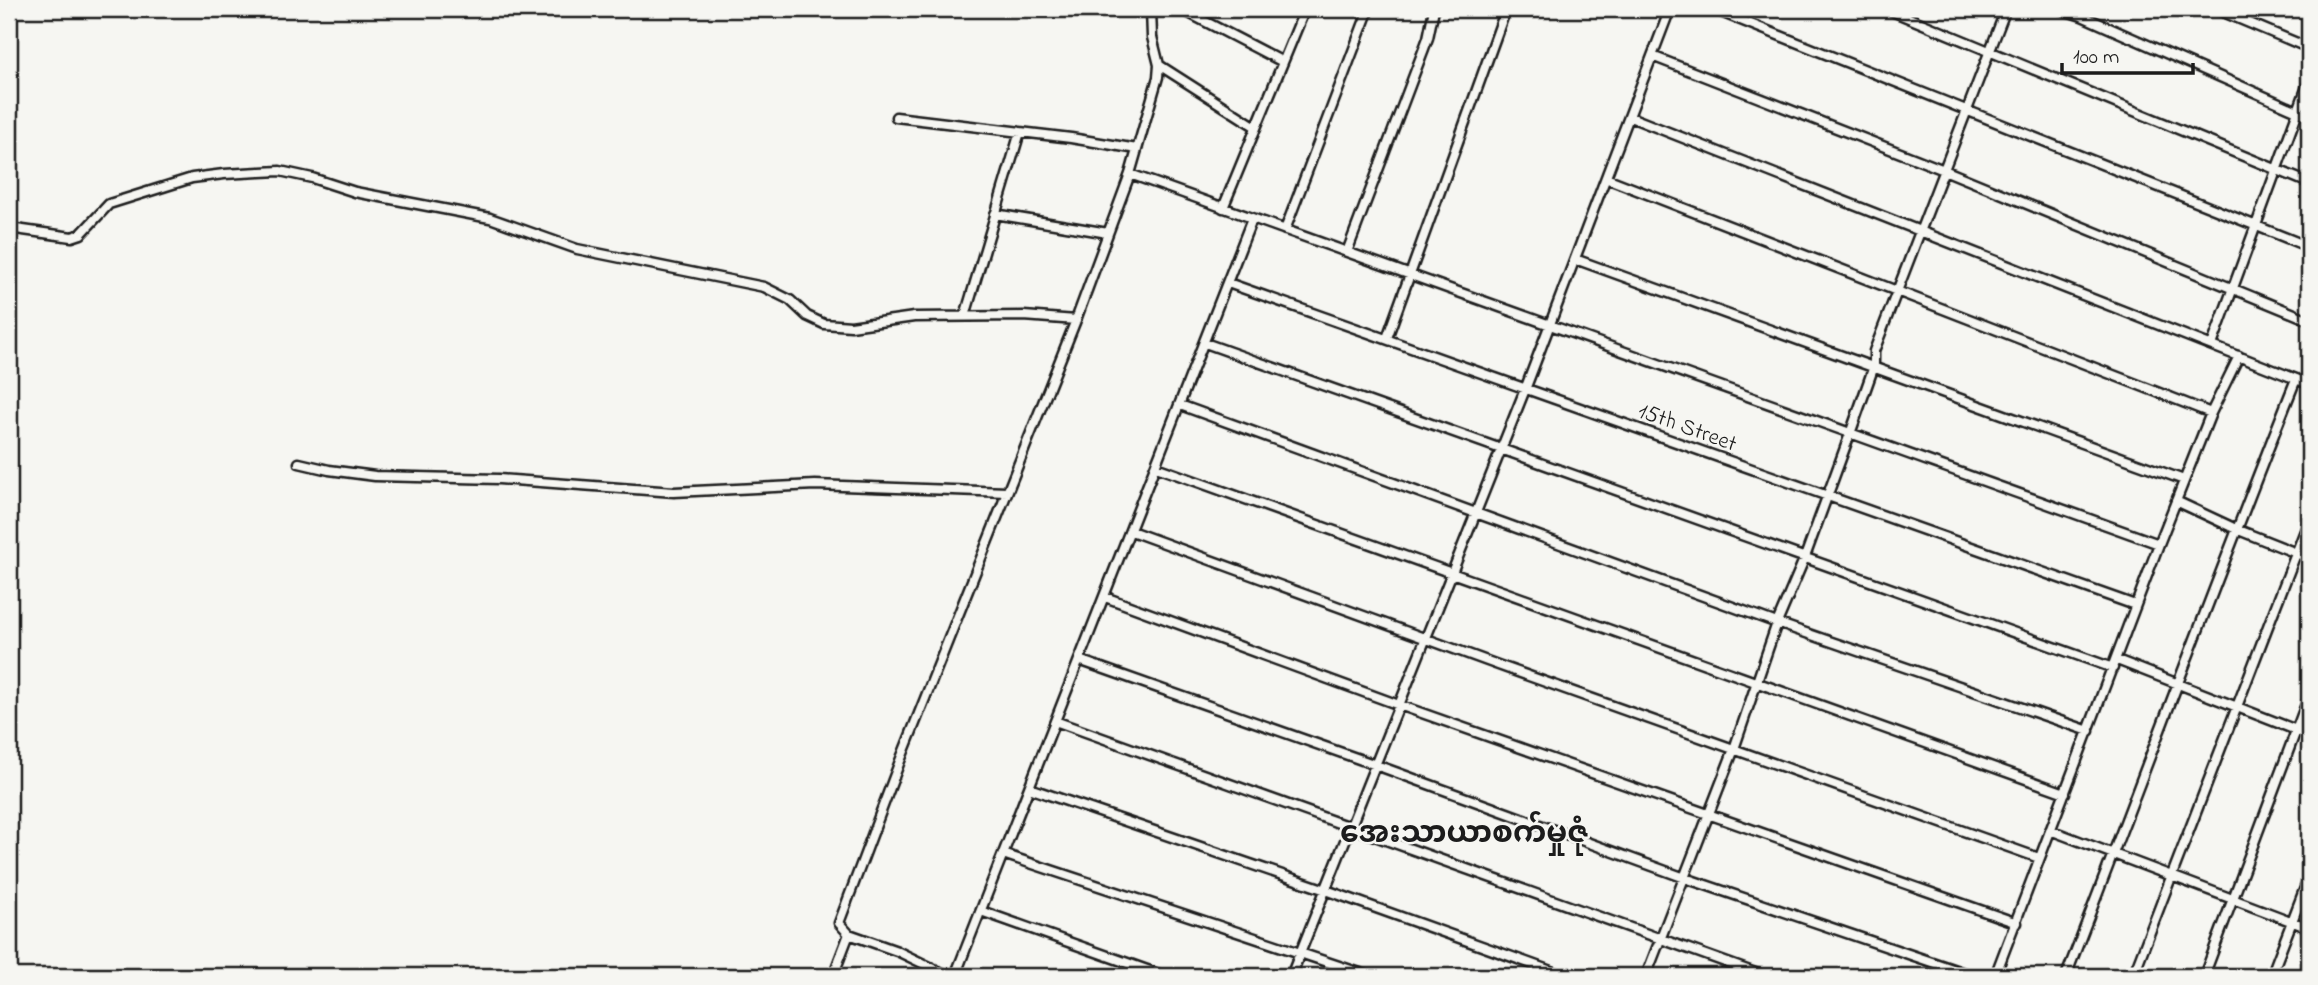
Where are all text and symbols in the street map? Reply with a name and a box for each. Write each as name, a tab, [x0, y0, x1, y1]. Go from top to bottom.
scale bar	[2062, 32, 2194, 76]
text: 100 m	[2073, 43, 2119, 73]
street label: 15th Street	[1633, 395, 1741, 462]
district label: အေးသာယာစက်မှုဇုံ	[1340, 811, 1588, 857]

